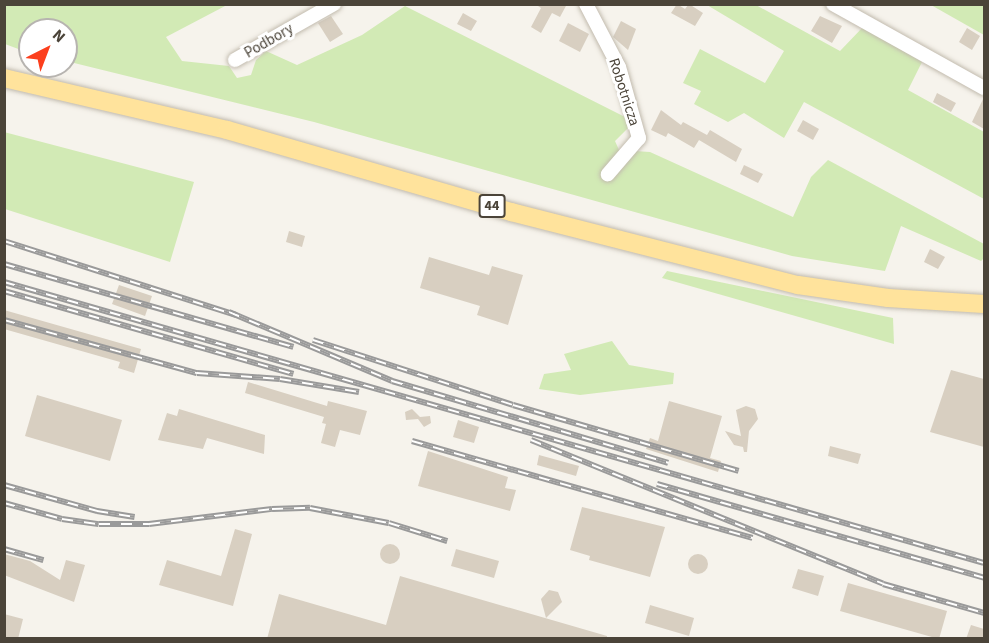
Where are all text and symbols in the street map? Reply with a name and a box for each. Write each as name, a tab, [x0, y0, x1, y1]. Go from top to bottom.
north arrow	[18, 18, 78, 78]
street label: Podbory	[241, 20, 297, 62]
text: N	[47, 24, 70, 48]
street label: Robotnicza	[605, 56, 643, 128]
road number: 44	[478, 195, 506, 217]

